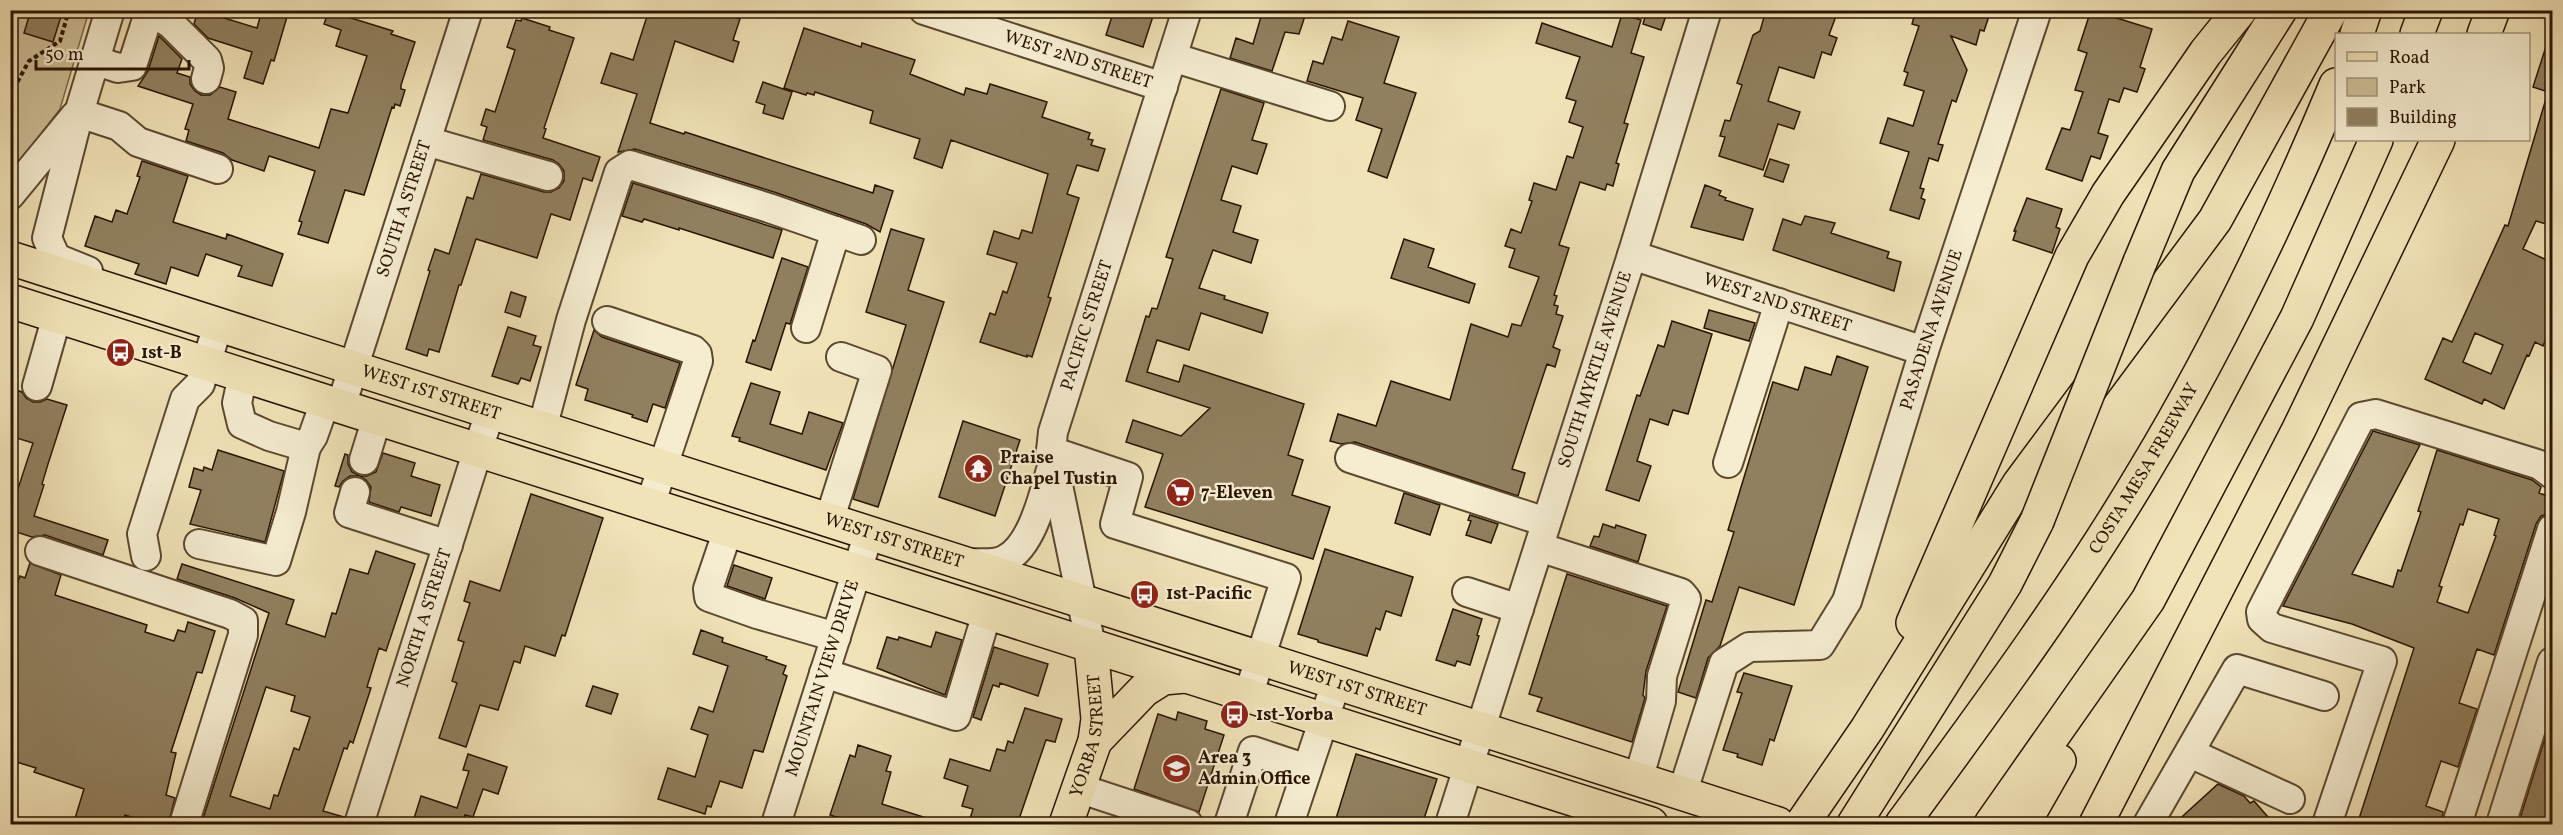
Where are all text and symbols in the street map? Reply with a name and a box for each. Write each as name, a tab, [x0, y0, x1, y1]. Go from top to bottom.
street label: WEST 2ND STREET	[1001, 24, 1156, 95]
scale bar	[36, 33, 189, 71]
legend	[2335, 33, 2530, 141]
text: 50 m	[45, 43, 84, 68]
text: Road	[2389, 46, 2430, 71]
text: Park	[2389, 76, 2426, 101]
text: Building	[2389, 106, 2457, 131]
street label: SOUTH A STREET	[371, 137, 438, 280]
street label: PASADENA AVENUE	[1894, 246, 1969, 413]
street label: PACIFIC STREET	[1054, 257, 1119, 394]
street label: WEST 2ND STREET	[1700, 267, 1855, 339]
street label: SOUTH MYRTLE AVENUE	[1552, 268, 1639, 471]
bus stop icon: 1st-B	[104, 337, 136, 369]
place label: 1st-B	[141, 341, 182, 366]
street label: WEST 1ST STREET	[358, 359, 504, 427]
street label: COSTA MESA FREEWAY	[2083, 379, 2205, 559]
place label: Praise Chapel Tustin	[1000, 446, 1118, 492]
temple icon: Praise Chapel Tustin	[963, 452, 995, 484]
supermarket icon: 7-Eleven	[1164, 477, 1196, 509]
place label: 7-Eleven	[1201, 481, 1273, 506]
street label: WEST 1ST STREET	[821, 507, 967, 575]
street label: NORTH A STREET	[391, 545, 458, 691]
street label: MOUNTAIN VIEW DRIVE	[779, 576, 866, 780]
bus stop icon: 1st-Pacific	[1129, 578, 1161, 610]
place label: 1st-Pacific	[1166, 582, 1252, 607]
street label: WEST 1ST STREET	[1284, 655, 1430, 723]
street label: YORBA STREET	[1064, 672, 1111, 801]
bus stop icon: 1st-Yorba	[1219, 699, 1251, 731]
place label: 1st-Yorba	[1256, 703, 1334, 728]
place label: Area 3 Admin Office	[1198, 746, 1311, 792]
school or university icon: Area 3 Admin Office	[1161, 752, 1193, 784]

